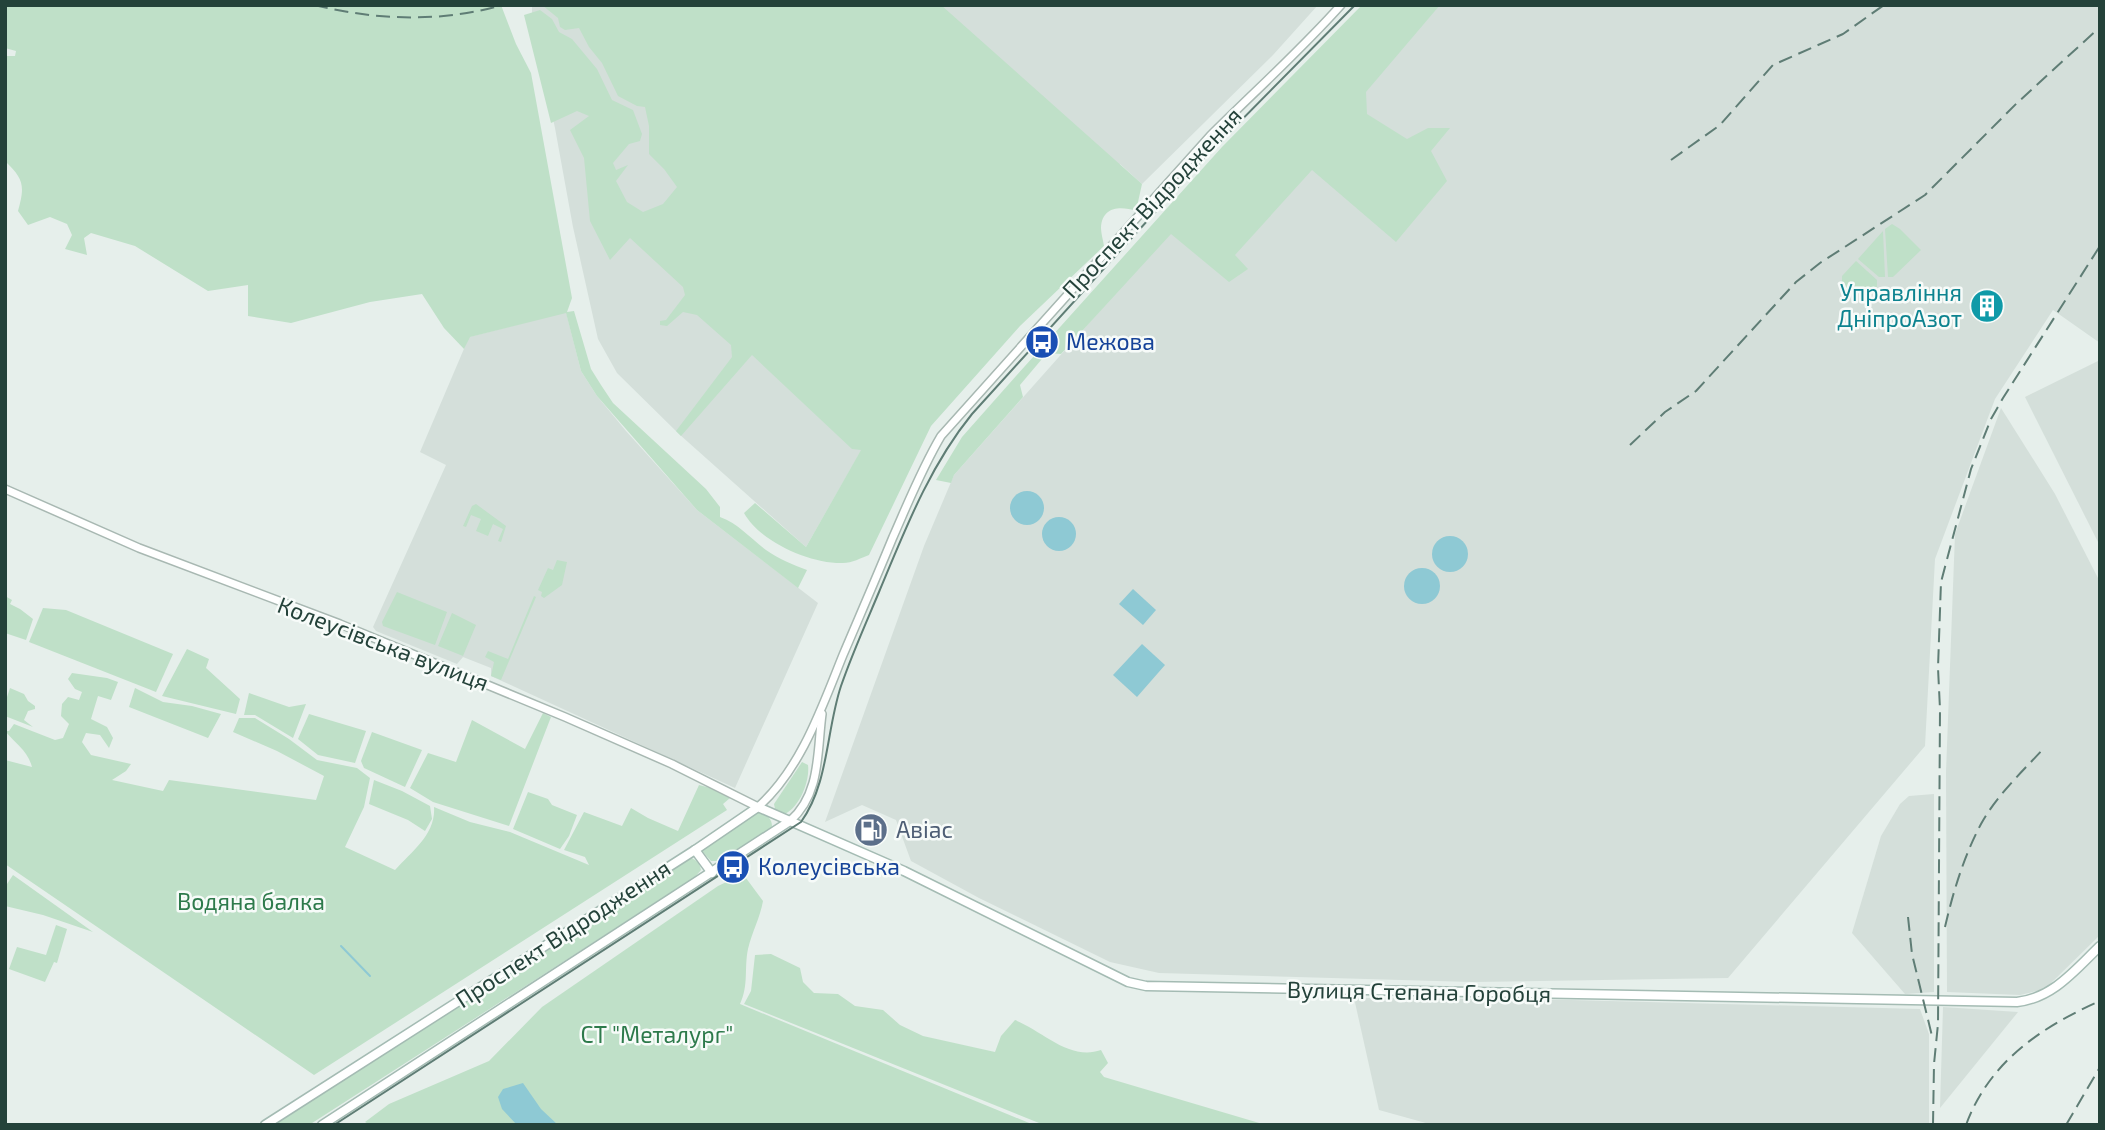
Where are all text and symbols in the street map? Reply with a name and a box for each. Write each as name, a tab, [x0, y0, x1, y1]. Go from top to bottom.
street label: Проспект Відродження	[1056, 101, 1247, 304]
place label: Управління ДніпроАзот	[1837, 278, 1962, 332]
building icon: Управління ДніпроАзот	[1968, 287, 2006, 325]
bus stop icon: Межова	[1023, 323, 1061, 361]
place label: Межова	[1066, 327, 1155, 355]
street label: Колеусівська вулиця	[274, 590, 493, 697]
fuel station icon: Авіас	[852, 811, 890, 849]
place label: Авіас	[896, 815, 953, 843]
bus stop icon: Колеусівська	[714, 848, 752, 886]
place label: Колеусівська	[758, 852, 900, 881]
street label: Проспект Відродження	[450, 853, 675, 1013]
park label: Водяна балка	[177, 887, 325, 915]
street label: Вулиця Степана Горобця	[1287, 975, 1551, 1008]
park label: СТ "Металург"	[581, 1020, 733, 1049]

